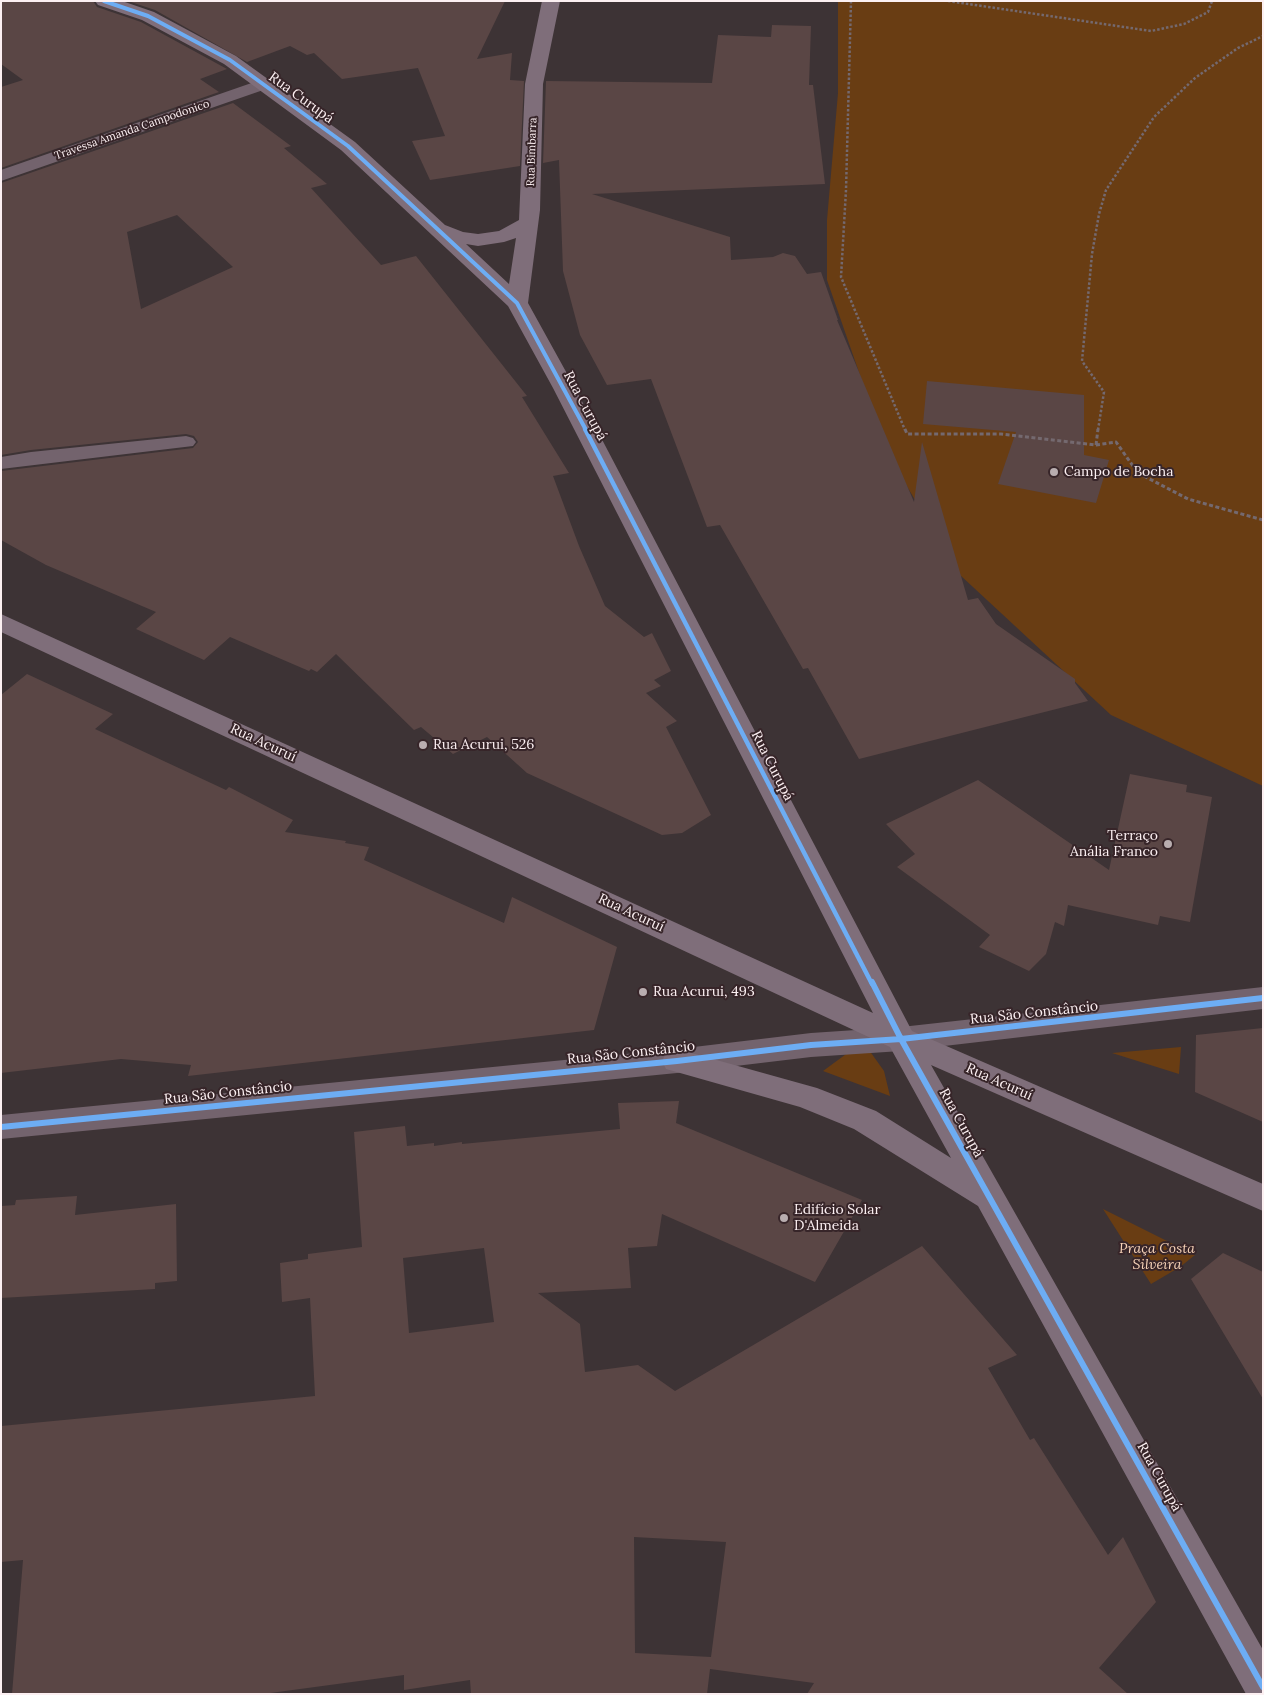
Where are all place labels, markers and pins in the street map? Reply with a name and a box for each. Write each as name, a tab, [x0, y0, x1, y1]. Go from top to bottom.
place label: Campo de Bocha	[1064, 464, 1173, 480]
marker: Campo de Bocha	[1048, 466, 1060, 478]
place label: Rua Acurui, 526	[433, 737, 534, 753]
marker: Rua Acurui, 526	[417, 739, 429, 751]
place label: Terraço Anália Franco	[1070, 828, 1158, 860]
marker: Terraço Anália Franco	[1162, 838, 1174, 850]
place label: Rua Acurui, 493	[653, 984, 755, 1000]
marker: Rua Acurui, 493	[637, 986, 649, 998]
place label: Edifício Solar D'Almeida	[794, 1202, 881, 1234]
marker: Edifício Solar D'Almeida	[778, 1212, 790, 1224]

